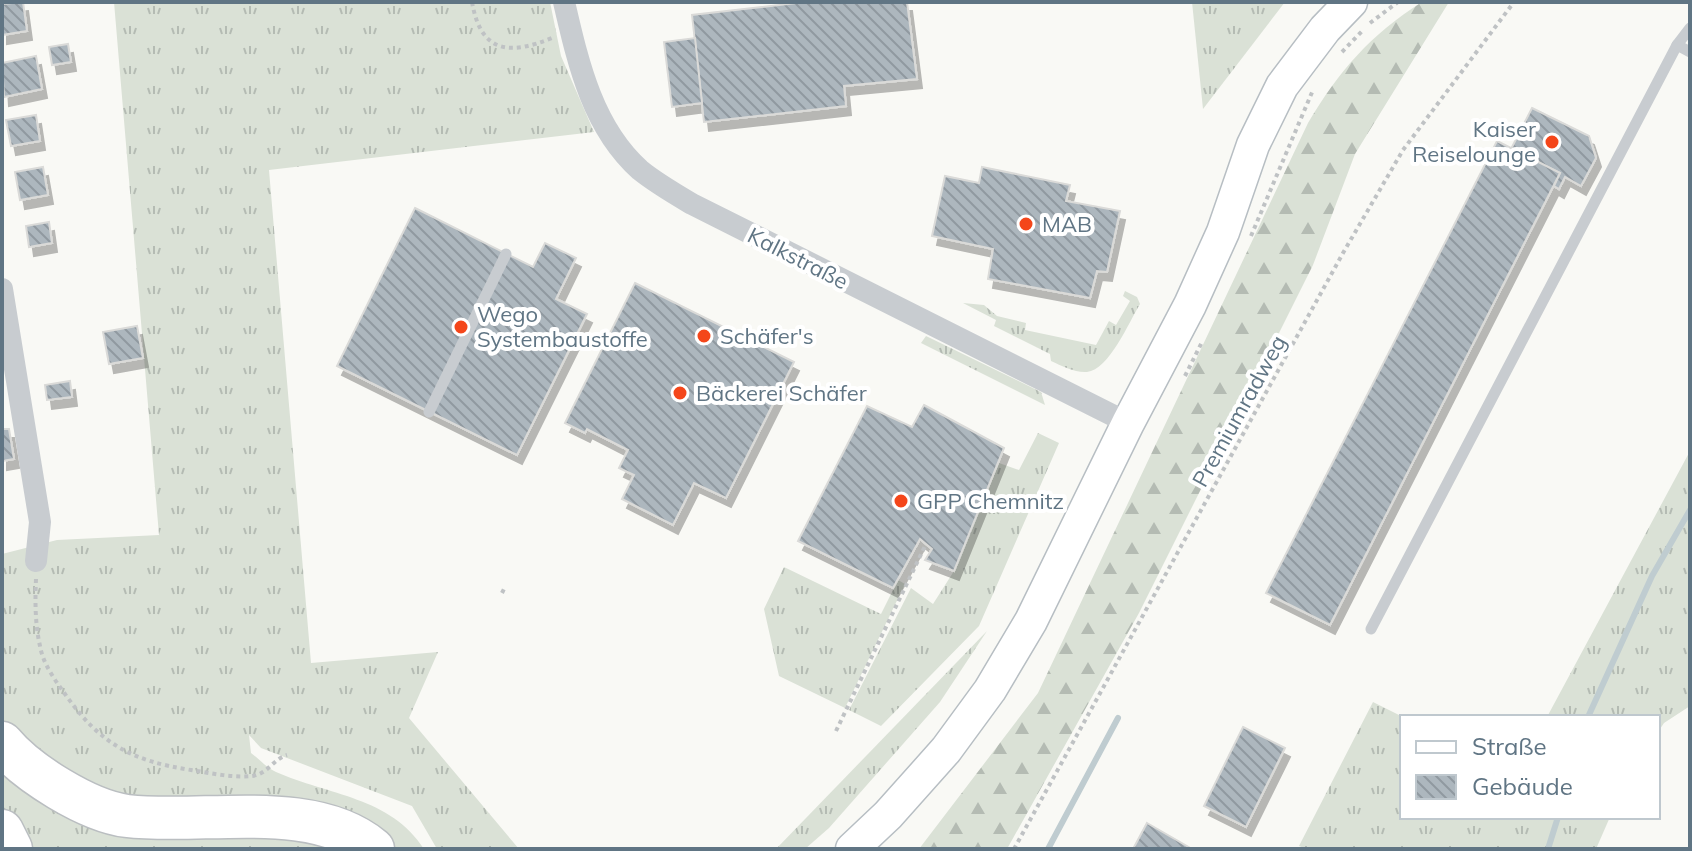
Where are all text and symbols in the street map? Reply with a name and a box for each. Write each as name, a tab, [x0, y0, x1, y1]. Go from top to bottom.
place label: Kaiser Reiselounge	[1412, 115, 1536, 168]
marker: Kaiser Reiselounge	[1543, 133, 1561, 151]
place label: MAB	[1042, 210, 1092, 238]
marker: MAB	[1017, 215, 1035, 233]
street label: Kalkstraße	[743, 221, 853, 295]
place label: Wego Systembaustoffe	[477, 300, 648, 353]
marker: Wego Systembaustoffe	[452, 318, 470, 336]
place label: Schäfer's	[720, 322, 814, 350]
marker: Schäfer's	[695, 327, 713, 345]
street label: Premiumradweg	[1186, 330, 1292, 492]
place label: Bäckerei Schäfer	[696, 379, 867, 407]
marker: Bäckerei Schäfer	[671, 384, 689, 402]
place label: GPP Chemnitz	[917, 487, 1064, 515]
marker: GPP Chemnitz	[892, 492, 910, 510]
legend	[1400, 715, 1660, 819]
text: Straße	[1472, 731, 1547, 761]
text: Gebäude	[1472, 771, 1573, 801]

